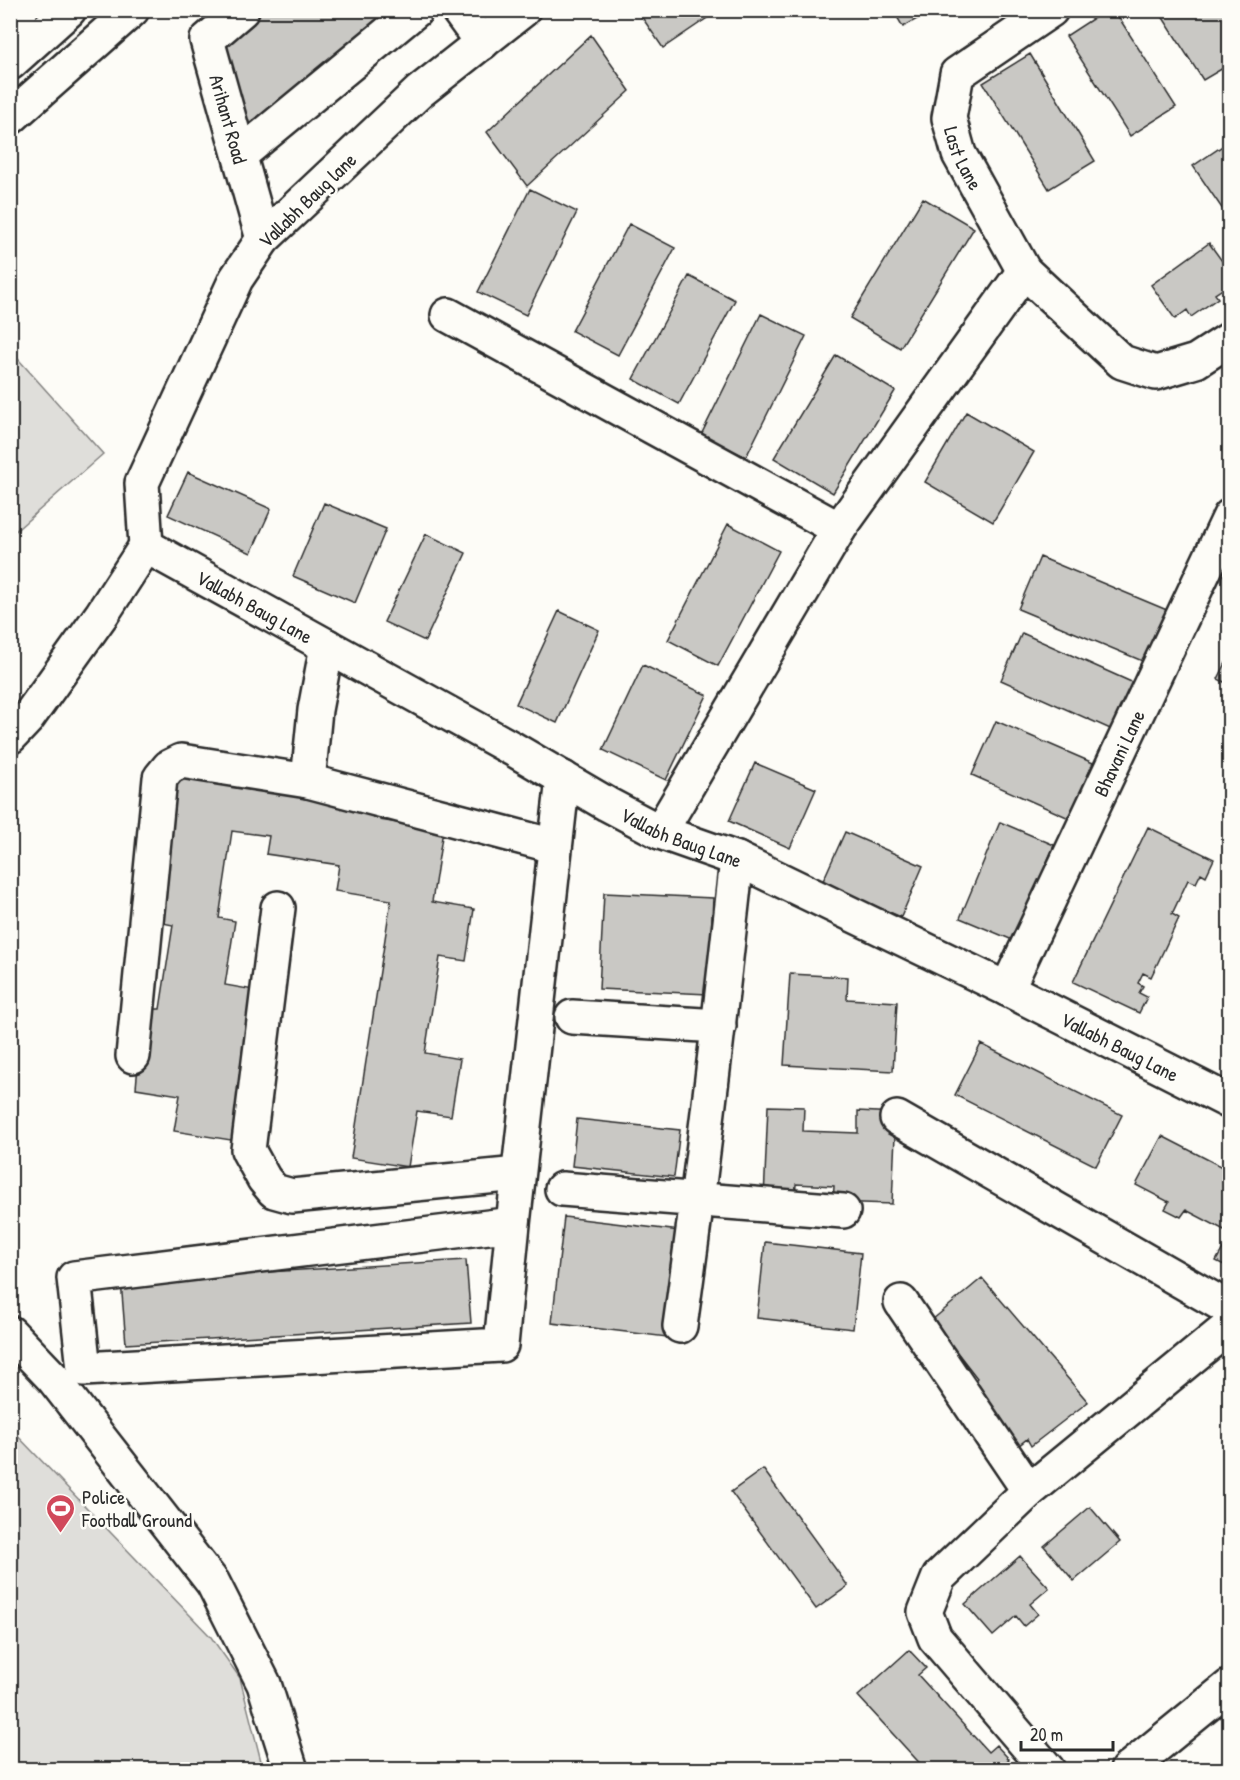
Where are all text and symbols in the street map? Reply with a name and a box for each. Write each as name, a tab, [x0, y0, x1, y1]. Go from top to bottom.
street label: Arihant Road	[204, 71, 255, 167]
street label: Last Lane	[938, 123, 990, 194]
street label: Vallabh Baug lane	[252, 146, 362, 254]
street label: Vallabh Baug Lane	[192, 563, 318, 649]
street label: Bhavani Lane	[1086, 705, 1150, 801]
street label: Vallabh Baug Lane	[616, 800, 747, 873]
street label: Vallabh Baug Lane	[1057, 1005, 1184, 1087]
place label: Police Football Ground	[81, 1483, 192, 1533]
sports icon: Police Football Ground	[45, 1492, 77, 1534]
scale bar	[1021, 1714, 1112, 1752]
text: 20 m	[1030, 1722, 1063, 1747]

